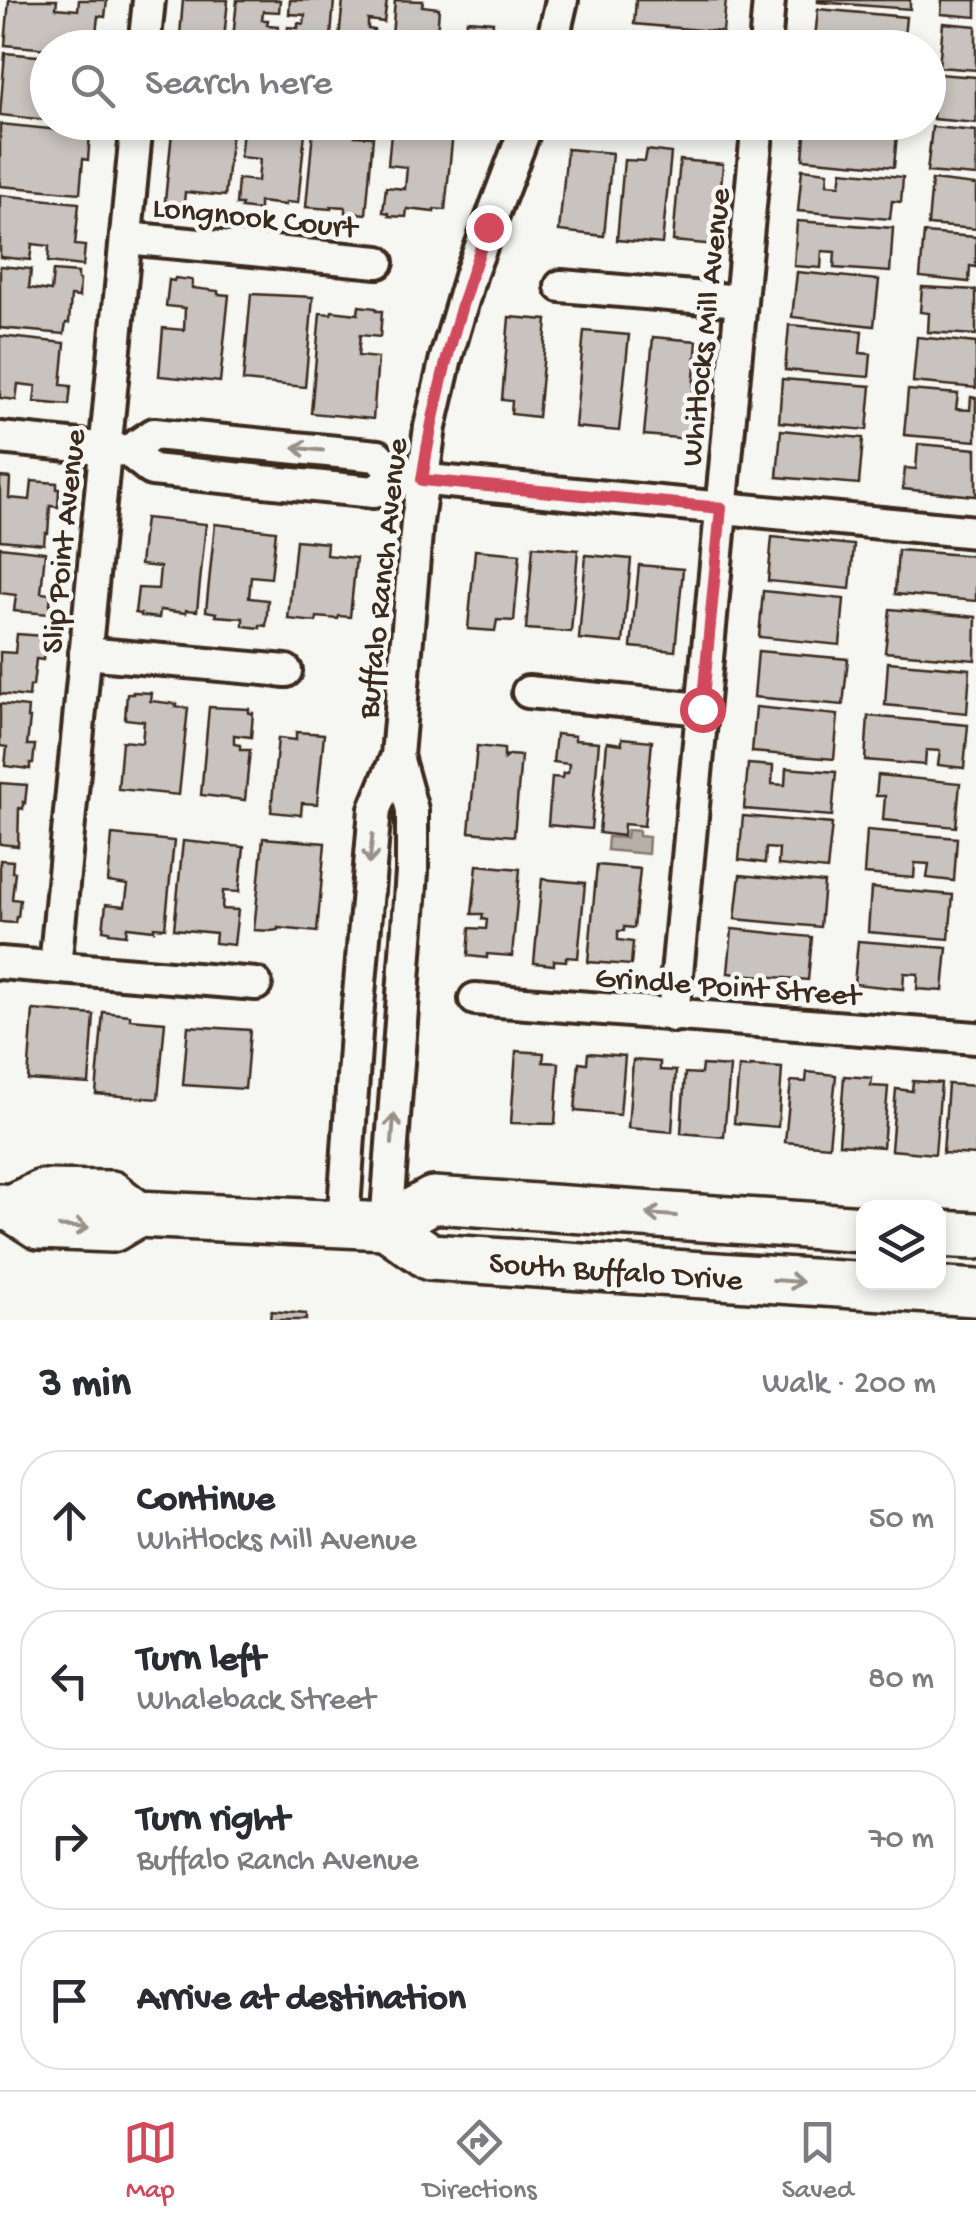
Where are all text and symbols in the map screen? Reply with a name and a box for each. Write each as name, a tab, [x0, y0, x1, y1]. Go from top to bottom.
search box	[30, 30, 946, 140]
icon: search	[65, 58, 120, 113]
text: Search here	[145, 63, 332, 107]
street label: Whitlocks Mill Avenue	[674, 186, 742, 469]
street label: Longnook Court	[150, 190, 362, 250]
route end	[466, 205, 512, 251]
street label: Slip Point Avenue	[35, 427, 97, 656]
street label: Buffalo Ranch Avenue	[351, 436, 419, 722]
one-way arrow	[293, 440, 325, 459]
route start	[680, 687, 726, 733]
one-way arrow	[361, 833, 380, 865]
street label: Grindle Point Street	[594, 961, 865, 1017]
one-way arrow	[384, 1113, 403, 1145]
map controls	[856, 1200, 946, 1290]
button: layers	[856, 1200, 946, 1290]
one-way arrow	[646, 1205, 678, 1224]
one-way arrow	[57, 1218, 89, 1237]
street label: South Buffalo Drive	[488, 1246, 744, 1302]
one-way arrow	[771, 1271, 803, 1290]
text: 3 min	[40, 1361, 131, 1410]
text: Walk · 200 m	[762, 1366, 936, 1404]
text: Continue	[137, 1479, 275, 1523]
icon: ahead	[42, 1493, 97, 1548]
text: 50 m	[869, 1501, 934, 1539]
text: Whitlocks Mill Avenue	[137, 1523, 417, 1561]
text: Turn left	[137, 1639, 265, 1683]
icon: left	[42, 1653, 97, 1708]
text: 80 m	[868, 1661, 934, 1699]
text: Whaleback Street	[137, 1683, 375, 1721]
text: Turn right	[137, 1799, 289, 1843]
icon: right	[42, 1813, 97, 1868]
text: 70 m	[869, 1821, 934, 1859]
text: Buffalo Ranch Avenue	[137, 1843, 419, 1881]
icon: arrive	[42, 1973, 97, 2028]
text: Arrive at destination	[137, 1978, 466, 2022]
tab: Map	[123, 2115, 178, 2208]
tab: Directions	[423, 2115, 537, 2208]
tab: Saved	[782, 2115, 853, 2208]

